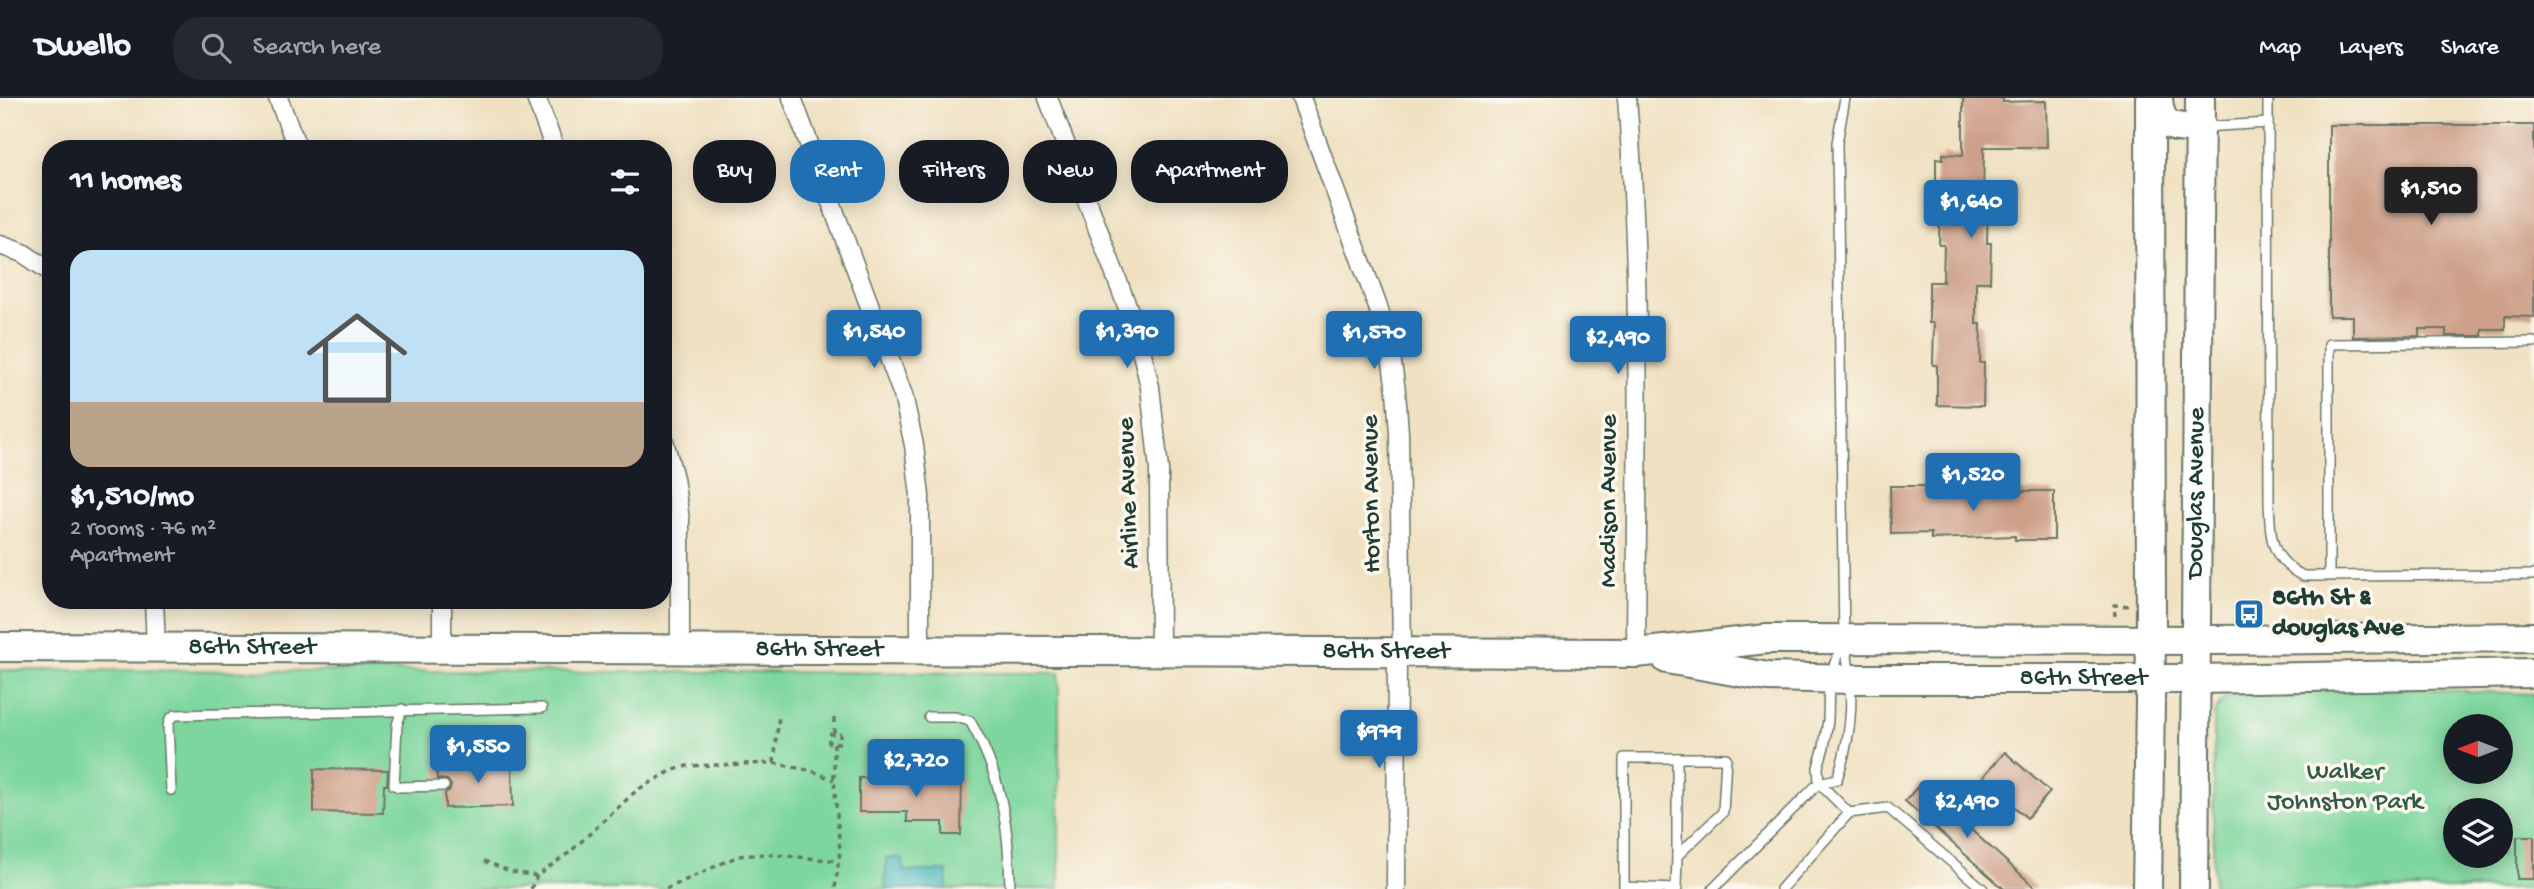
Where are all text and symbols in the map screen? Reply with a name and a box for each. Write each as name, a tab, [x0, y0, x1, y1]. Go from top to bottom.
search box	[173, 17, 663, 80]
text: Dwello	[35, 29, 131, 67]
icon: search	[197, 29, 235, 67]
text: Search here	[253, 33, 381, 64]
text: Map	[2259, 34, 2301, 63]
text: Layers	[2339, 34, 2403, 63]
text: Share	[2441, 34, 2499, 63]
chip: Buy	[693, 140, 776, 203]
chip: Rent	[790, 140, 885, 203]
chip: Filters	[899, 140, 1009, 203]
chip: New	[1023, 140, 1117, 203]
chip: Apartment	[1131, 140, 1288, 203]
icon: filters	[606, 163, 644, 201]
text: 11 homes	[70, 165, 181, 200]
pin: $1,510	[2374, 167, 2488, 227]
text: $1,510	[2400, 176, 2462, 203]
pin: $1,640	[1914, 180, 2028, 240]
text: $1,640	[1940, 189, 2002, 216]
icon: home	[294, 295, 420, 421]
pin: $1,540	[817, 310, 931, 370]
pin: $1,390	[1070, 310, 1184, 370]
pin: $1,570	[1317, 312, 1431, 371]
pin: $2,490	[1561, 316, 1675, 376]
text: $1,540	[843, 319, 905, 346]
text: $1,390	[1095, 319, 1159, 346]
text: $1,570	[1342, 320, 1406, 347]
text: $2,490	[1586, 325, 1650, 352]
street label: Douglas Avenue	[2181, 407, 2213, 581]
street label: Horton Avenue	[1356, 414, 1390, 573]
street label: Madison Avenue	[1595, 414, 1626, 588]
street label: Airline Avenue	[1112, 416, 1148, 569]
pin: $1,520	[1916, 454, 2030, 513]
text: $1,520	[1941, 462, 2005, 489]
text: $1,510/mo	[70, 481, 194, 516]
text: 2 rooms · 76 m²	[70, 516, 216, 543]
text: Apartment	[70, 543, 174, 570]
place label: 86th St & douglas Ave	[2272, 584, 2405, 645]
bus stop icon: 86th St & douglas Ave	[2232, 597, 2266, 631]
street label: 86th Street	[188, 632, 318, 664]
street label: 86th Street	[755, 634, 885, 666]
street label: 86th Street	[1322, 636, 1452, 668]
street label: 86th Street	[2020, 664, 2150, 695]
pin: $979	[1338, 710, 1420, 770]
north arrow	[2443, 714, 2513, 784]
map controls	[2443, 714, 2513, 868]
text: $979	[1356, 719, 1402, 746]
pin: $1,550	[421, 726, 535, 785]
text: $1,550	[446, 734, 510, 761]
pin: $2,720	[859, 740, 973, 799]
text: $2,720	[883, 748, 949, 775]
park label: Walker Johnston Park	[2267, 758, 2425, 819]
pin: $2,490	[1910, 780, 2024, 840]
text: $2,490	[1935, 789, 1999, 816]
button: layers	[2443, 798, 2513, 868]

